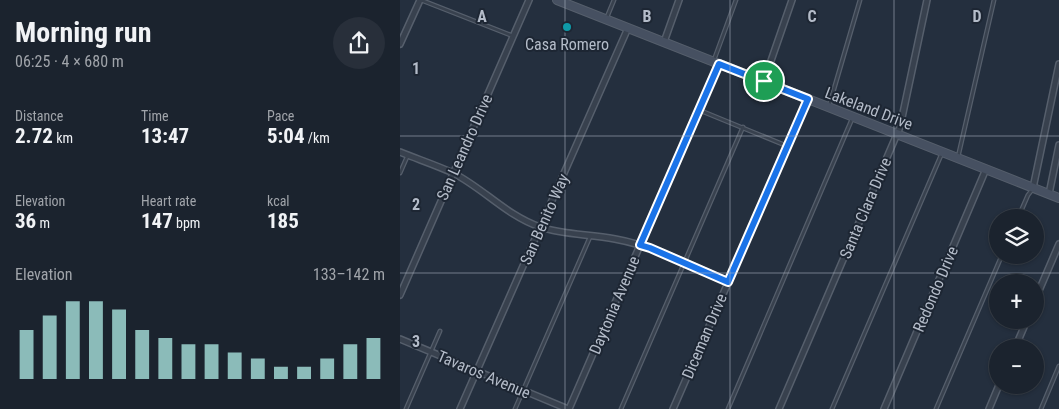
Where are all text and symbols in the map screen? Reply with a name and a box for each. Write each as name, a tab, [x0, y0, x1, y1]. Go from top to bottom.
text: A	[477, 7, 487, 26]
text: B	[643, 7, 652, 26]
text: C	[807, 7, 817, 26]
text: D	[972, 7, 982, 26]
text: Morning run	[15, 16, 151, 49]
button: share	[333, 17, 385, 69]
marker: Casa Romero	[561, 21, 573, 33]
place label: Casa Romero	[525, 35, 609, 54]
text: 06:25 · 4 × 680 m	[15, 52, 124, 71]
text: 1	[412, 59, 420, 78]
pin	[743, 60, 785, 102]
icon: arrive	[750, 67, 778, 95]
street label: Lakeland Drive	[822, 83, 915, 134]
street label: San Leandro Drive	[433, 91, 496, 203]
text: Distance	[15, 108, 63, 124]
text: Time	[141, 108, 169, 124]
text: Pace	[267, 108, 294, 124]
text: 2.72	[15, 124, 53, 148]
text: 13:47	[141, 124, 189, 148]
text: 5:04	[267, 124, 305, 148]
text: km	[53, 130, 73, 146]
text: /km	[305, 130, 330, 146]
street label: Santa Clara Drive	[836, 155, 895, 262]
street label: San Benito Way	[516, 171, 573, 268]
text: Elevation	[15, 193, 65, 209]
text: Heart rate	[141, 193, 196, 209]
text: kcal	[267, 193, 290, 209]
text: 2	[412, 195, 420, 214]
text: 36	[15, 209, 36, 233]
text: 147	[141, 209, 173, 233]
text: 185	[267, 209, 299, 233]
map controls	[989, 209, 1044, 394]
button: layers	[989, 209, 1044, 264]
text: m	[36, 215, 50, 231]
text: bpm	[173, 215, 200, 231]
street label: Redondo Drive	[909, 243, 962, 335]
street label: Daytonia Avenue	[585, 253, 644, 357]
text: Elevation	[15, 265, 73, 284]
text: 133–142 m	[313, 265, 385, 284]
button: +	[989, 274, 1044, 329]
street label: Diceman Drive	[678, 291, 731, 382]
text: 3	[412, 332, 420, 351]
button: −	[989, 339, 1044, 394]
street label: Tavaros Avenue	[434, 346, 533, 403]

